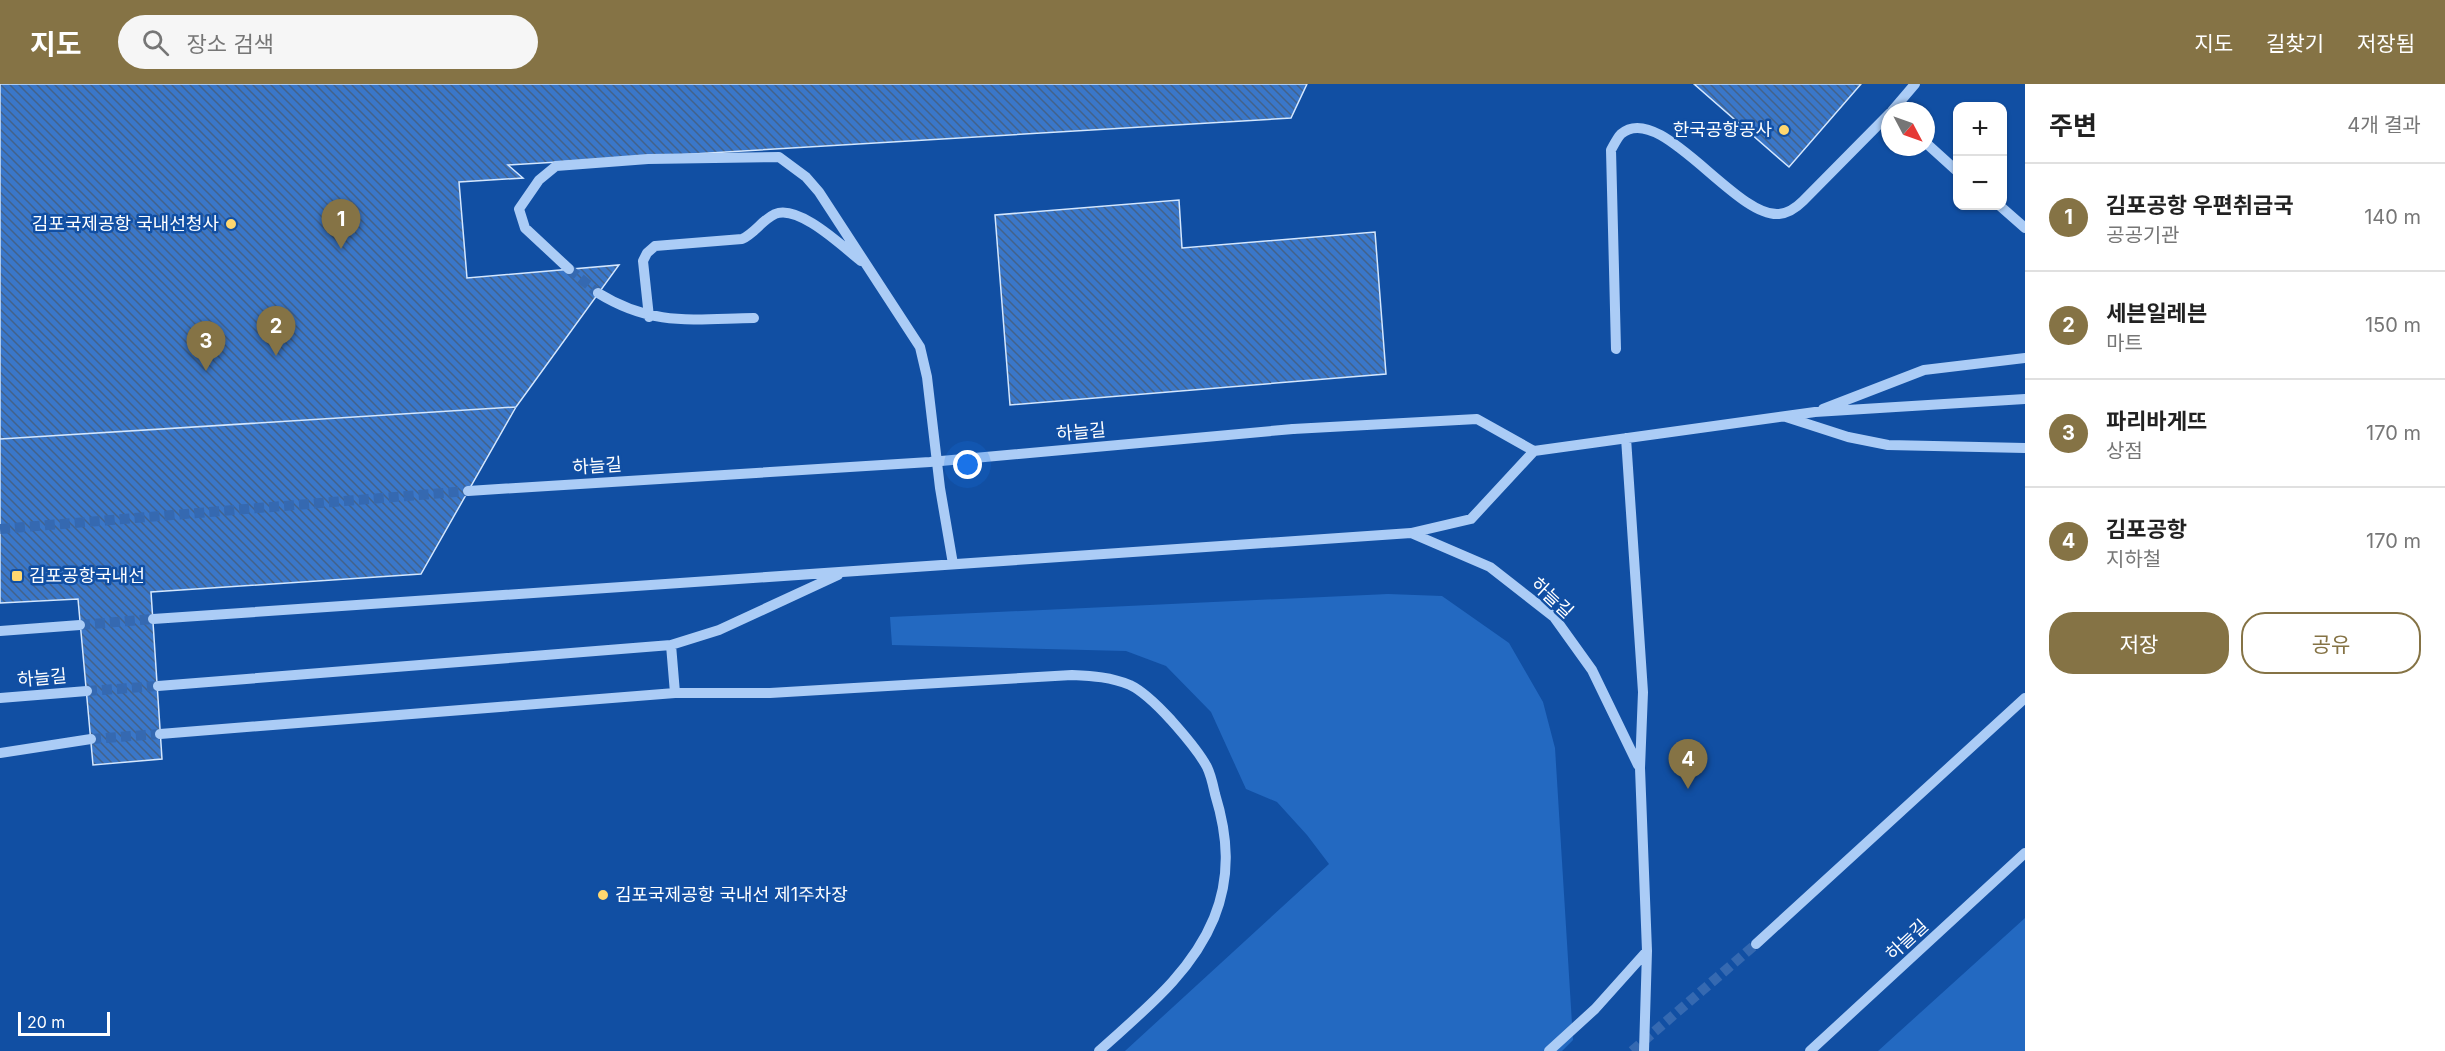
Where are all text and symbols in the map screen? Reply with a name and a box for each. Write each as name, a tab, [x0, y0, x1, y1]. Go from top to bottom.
search box	[118, 15, 538, 69]
icon: search	[139, 26, 172, 59]
text: 지도	[30, 27, 82, 61]
text: 장소 검색	[187, 31, 274, 57]
text: 지도	[2194, 31, 2233, 56]
text: 길찾기	[2266, 31, 2324, 56]
text: 저장됨	[2357, 31, 2415, 56]
north arrow	[1881, 102, 1935, 156]
map controls	[1953, 102, 2007, 210]
button: +	[1953, 102, 2007, 156]
text: 주변	[2049, 110, 2097, 141]
text: 4개 결과	[2347, 113, 2421, 137]
place label: 한국공항공사	[1673, 119, 1772, 140]
marker: 한국공항공사	[1777, 123, 1791, 137]
button: −	[1953, 156, 2007, 210]
text: 김포공항 우편취급국	[2106, 192, 2293, 218]
pin: 1	[322, 200, 360, 249]
text: 1	[2064, 205, 2073, 229]
text: 140 m	[2364, 205, 2421, 229]
place label: 김포국제공항 국내선청사	[32, 213, 219, 234]
marker: 김포국제공항 국내선청사	[224, 217, 238, 231]
text: 공공기관	[2106, 223, 2180, 247]
text: 세븐일레븐	[2106, 300, 2207, 326]
pin: 2	[256, 306, 296, 356]
text: 2	[2062, 313, 2075, 337]
text: 150 m	[2365, 313, 2421, 337]
pin: 3	[186, 322, 226, 371]
text: 마트	[2106, 331, 2143, 355]
text: 파리바게뜨	[2106, 408, 2207, 434]
street label: 하늘길	[1055, 419, 1107, 444]
text: 3	[2062, 421, 2075, 445]
text: 170 m	[2366, 421, 2421, 445]
text: 상점	[2106, 439, 2143, 463]
your location	[953, 450, 982, 479]
street label: 하늘길	[571, 453, 622, 478]
text: 김포공항	[2106, 516, 2187, 542]
text: 4	[2062, 529, 2075, 553]
text: 170 m	[2366, 529, 2421, 553]
text: 지하철	[2106, 547, 2161, 571]
place label: 김포공항국내선	[29, 565, 145, 586]
marker: 김포공항국내선	[10, 569, 24, 583]
street label: 하늘길	[1527, 573, 1578, 622]
button: 저장	[2049, 612, 2229, 674]
button: 공유	[2241, 612, 2421, 674]
street label: 하늘길	[16, 665, 68, 690]
pin: 4	[1668, 740, 1708, 789]
place label: 김포국제공항 국내선 제1주차장	[615, 884, 848, 905]
marker: 김포국제공항 국내선 제1주차장	[596, 888, 610, 902]
street label: 하늘길	[1881, 915, 1932, 964]
scale bar	[18, 1009, 110, 1036]
text: 20 m	[27, 1012, 65, 1032]

